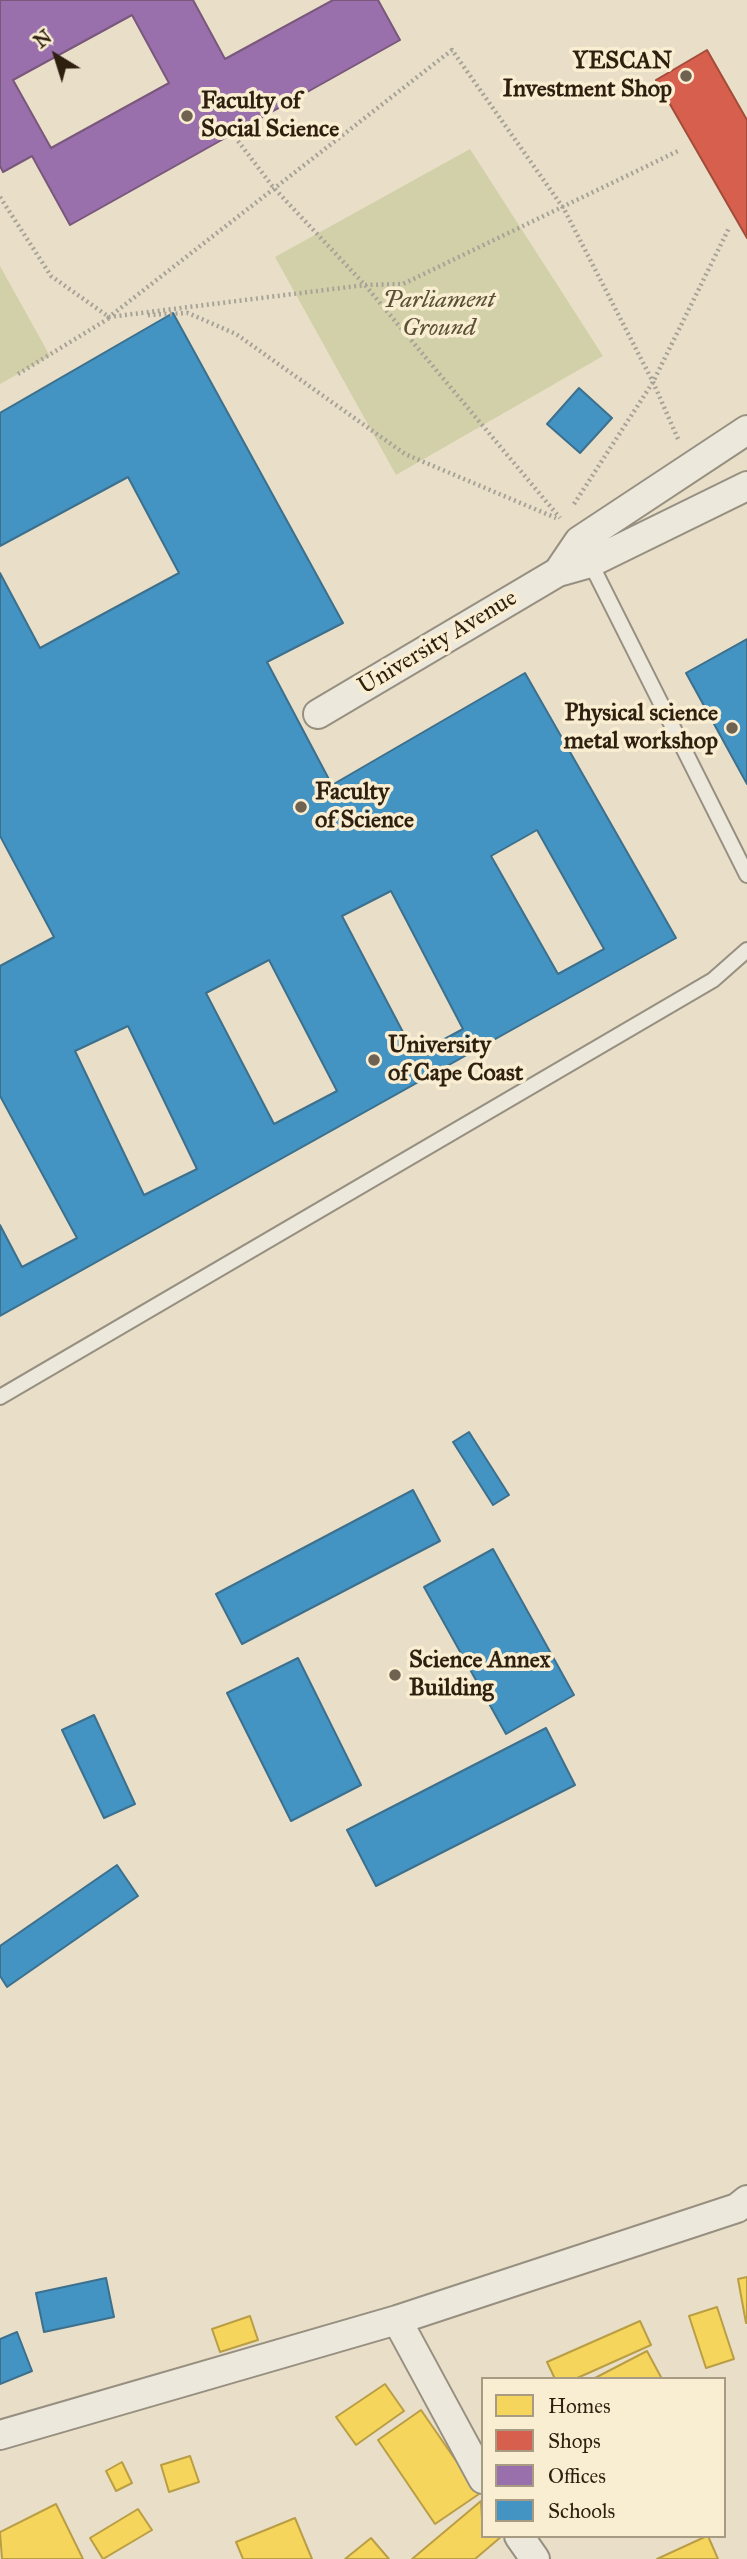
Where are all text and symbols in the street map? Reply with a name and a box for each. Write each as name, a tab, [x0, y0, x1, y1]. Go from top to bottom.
north arrow	[21, 21, 91, 91]
text: N	[29, 25, 56, 53]
place label: YESCAN Investment Shop	[503, 48, 672, 104]
marker: YESCAN Investment Shop	[678, 68, 694, 84]
place label: Faculty of Social Science	[201, 88, 339, 144]
marker: Faculty of Social Science	[179, 108, 195, 124]
park label: Parliament Ground	[383, 287, 495, 343]
street label: University Avenue	[353, 584, 523, 702]
place label: Physical science metal workshop	[564, 700, 718, 756]
marker: Physical science metal workshop	[724, 720, 740, 736]
place label: Faculty of Science	[315, 779, 414, 835]
marker: Faculty of Science	[293, 799, 309, 815]
place label: University of Cape Coast	[388, 1032, 523, 1088]
marker: University of Cape Coast	[366, 1052, 382, 1068]
place label: Science Annex Building	[409, 1647, 550, 1703]
marker: Science Annex Building	[387, 1667, 403, 1683]
legend	[481, 2377, 726, 2538]
text: Homes	[548, 2393, 611, 2419]
text: Shops	[548, 2428, 601, 2454]
text: Offices	[548, 2463, 606, 2489]
text: Schools	[548, 2498, 615, 2524]

